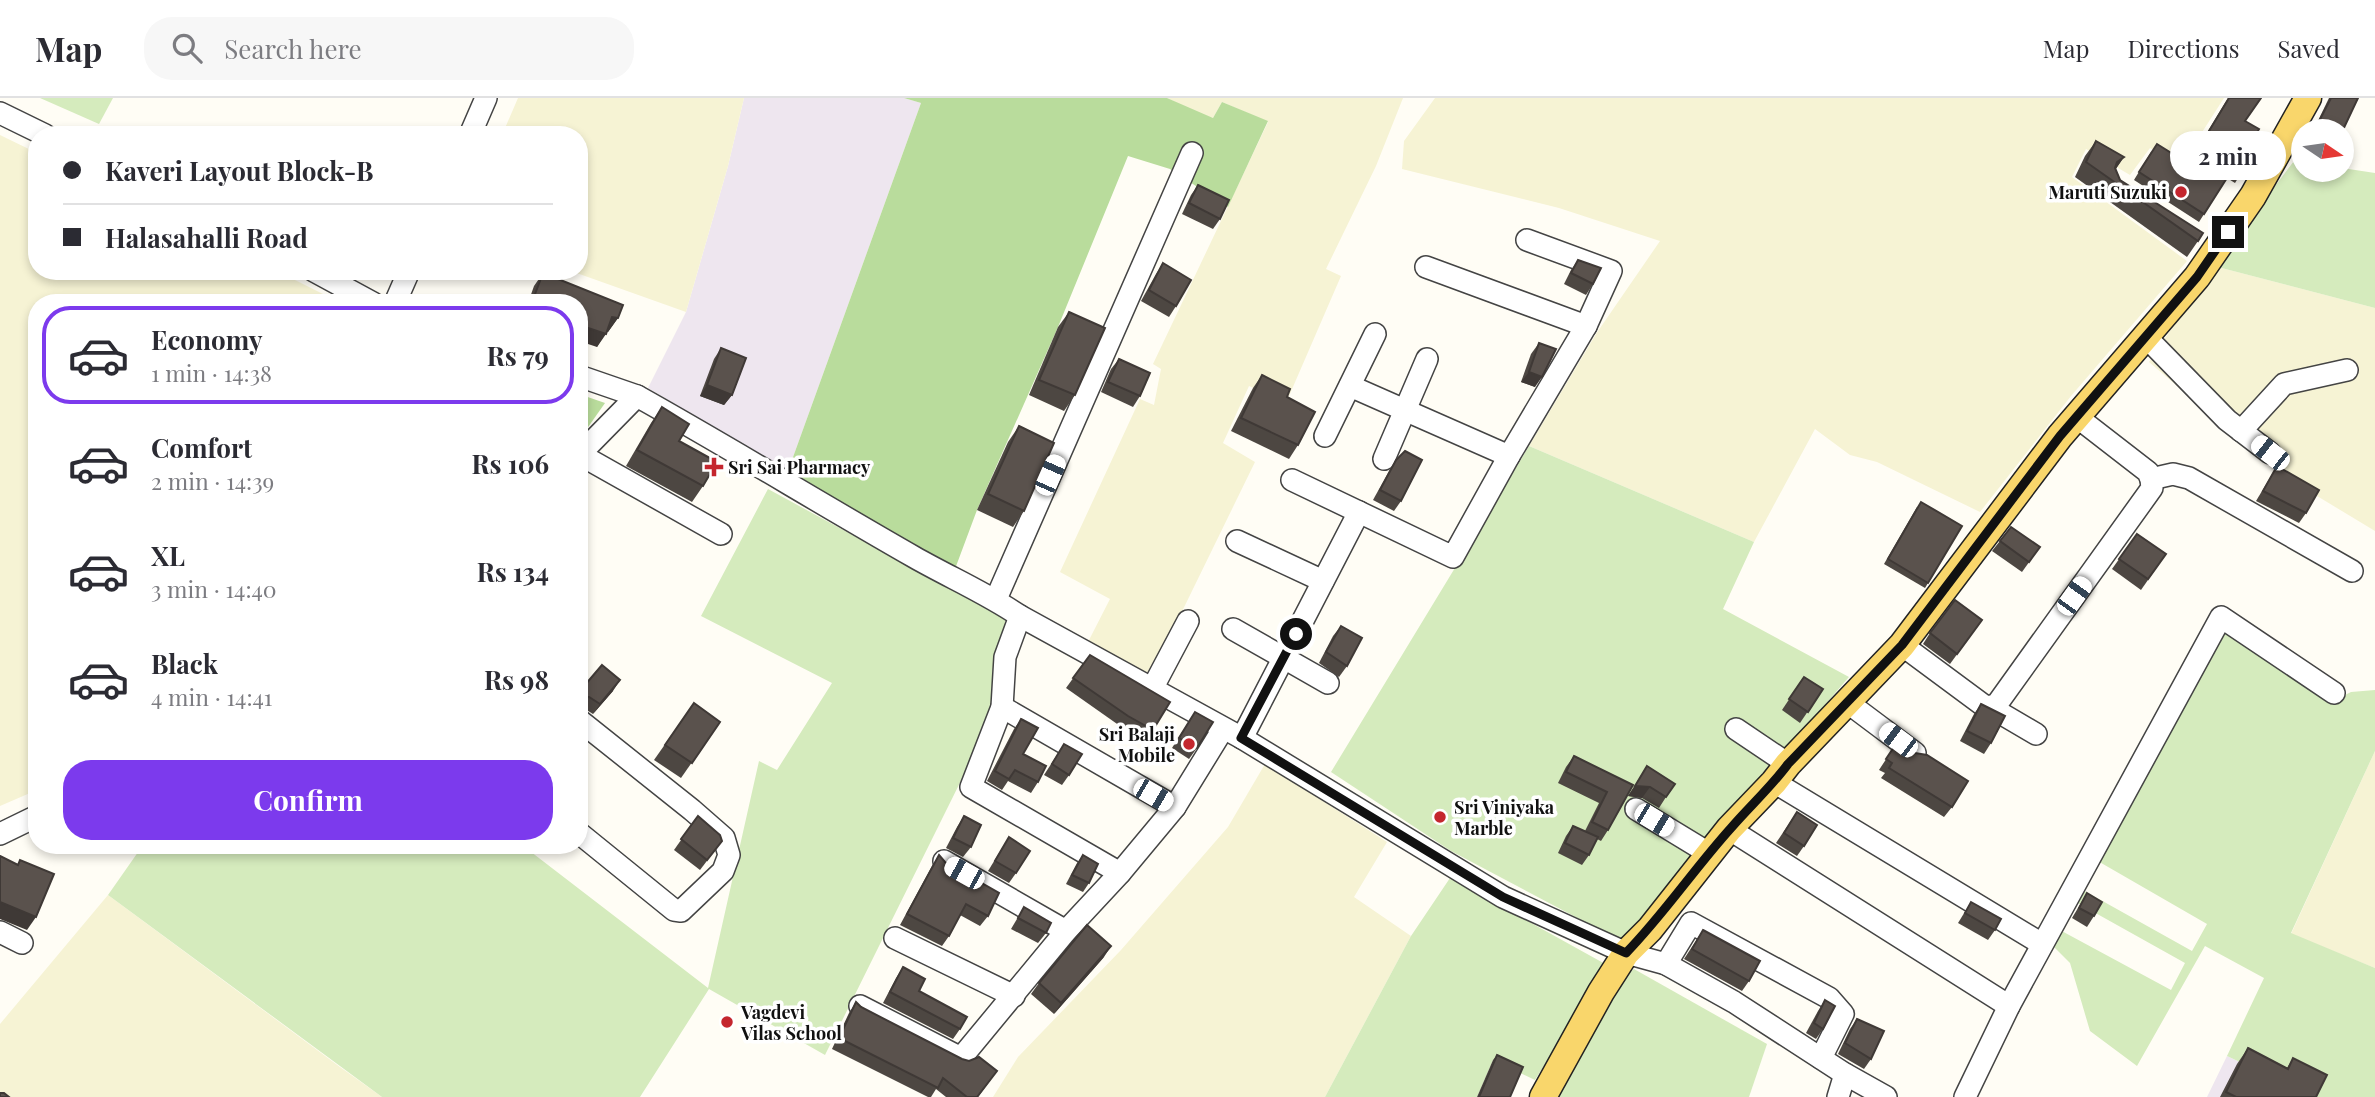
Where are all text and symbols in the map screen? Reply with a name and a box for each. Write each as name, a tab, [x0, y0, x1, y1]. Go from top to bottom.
search box	[144, 17, 634, 80]
text: Map	[35, 26, 102, 70]
icon: search	[168, 29, 206, 67]
text: Search here	[224, 31, 362, 66]
text: Map	[2043, 32, 2089, 64]
text: Directions	[2127, 32, 2240, 64]
text: Saved	[2278, 32, 2340, 64]
north arrow	[2291, 119, 2354, 182]
map controls	[2291, 119, 2354, 182]
callout: 2 min	[2170, 130, 2286, 180]
text: 2 min	[2198, 140, 2258, 171]
text: Kaveri Layout Block-B	[105, 153, 374, 188]
place label: Maruti Suzuki	[2049, 180, 2167, 204]
marker: Maruti Suzuki	[2173, 184, 2189, 200]
route end	[2212, 216, 2244, 248]
text: Halasahalli Road	[105, 220, 308, 255]
text: Economy	[151, 322, 262, 357]
icon: car	[67, 324, 130, 387]
text: Rs 79	[487, 338, 549, 373]
text: 1 min · 14:38	[151, 357, 272, 388]
text: Comfort	[151, 430, 252, 465]
icon: car	[67, 432, 130, 495]
car	[2247, 432, 2294, 474]
text: Rs 106	[472, 446, 549, 481]
car	[1032, 452, 1069, 498]
place label: Sri Sai Pharmacy	[728, 455, 871, 479]
marker: Sri Sai Pharmacy	[706, 459, 722, 475]
text: 2 min · 14:39	[151, 465, 274, 496]
text: XL	[151, 538, 185, 573]
icon: car	[67, 540, 130, 603]
text: Rs 134	[477, 554, 549, 589]
text: 3 min · 14:40	[151, 573, 277, 604]
car	[2054, 573, 2095, 619]
route start	[1280, 618, 1312, 650]
text: Black	[151, 646, 218, 681]
icon: car	[67, 648, 130, 711]
text: Rs 98	[484, 662, 549, 697]
text: 4 min · 14:41	[151, 681, 272, 712]
car	[1875, 719, 1922, 761]
place label: Sri Balaji Mobile	[1099, 722, 1175, 767]
marker: Sri Balaji Mobile	[1181, 736, 1197, 752]
button: Confirm	[63, 760, 553, 840]
car	[1130, 775, 1177, 815]
place label: Sri Viniyaka Marble	[1454, 795, 1555, 840]
car	[1631, 800, 1678, 840]
marker: Sri Viniyaka Marble	[1432, 809, 1448, 825]
car	[941, 854, 988, 892]
place label: Vagdevi Vilas School	[740, 1000, 842, 1045]
marker: Vagdevi Vilas School	[719, 1014, 735, 1030]

